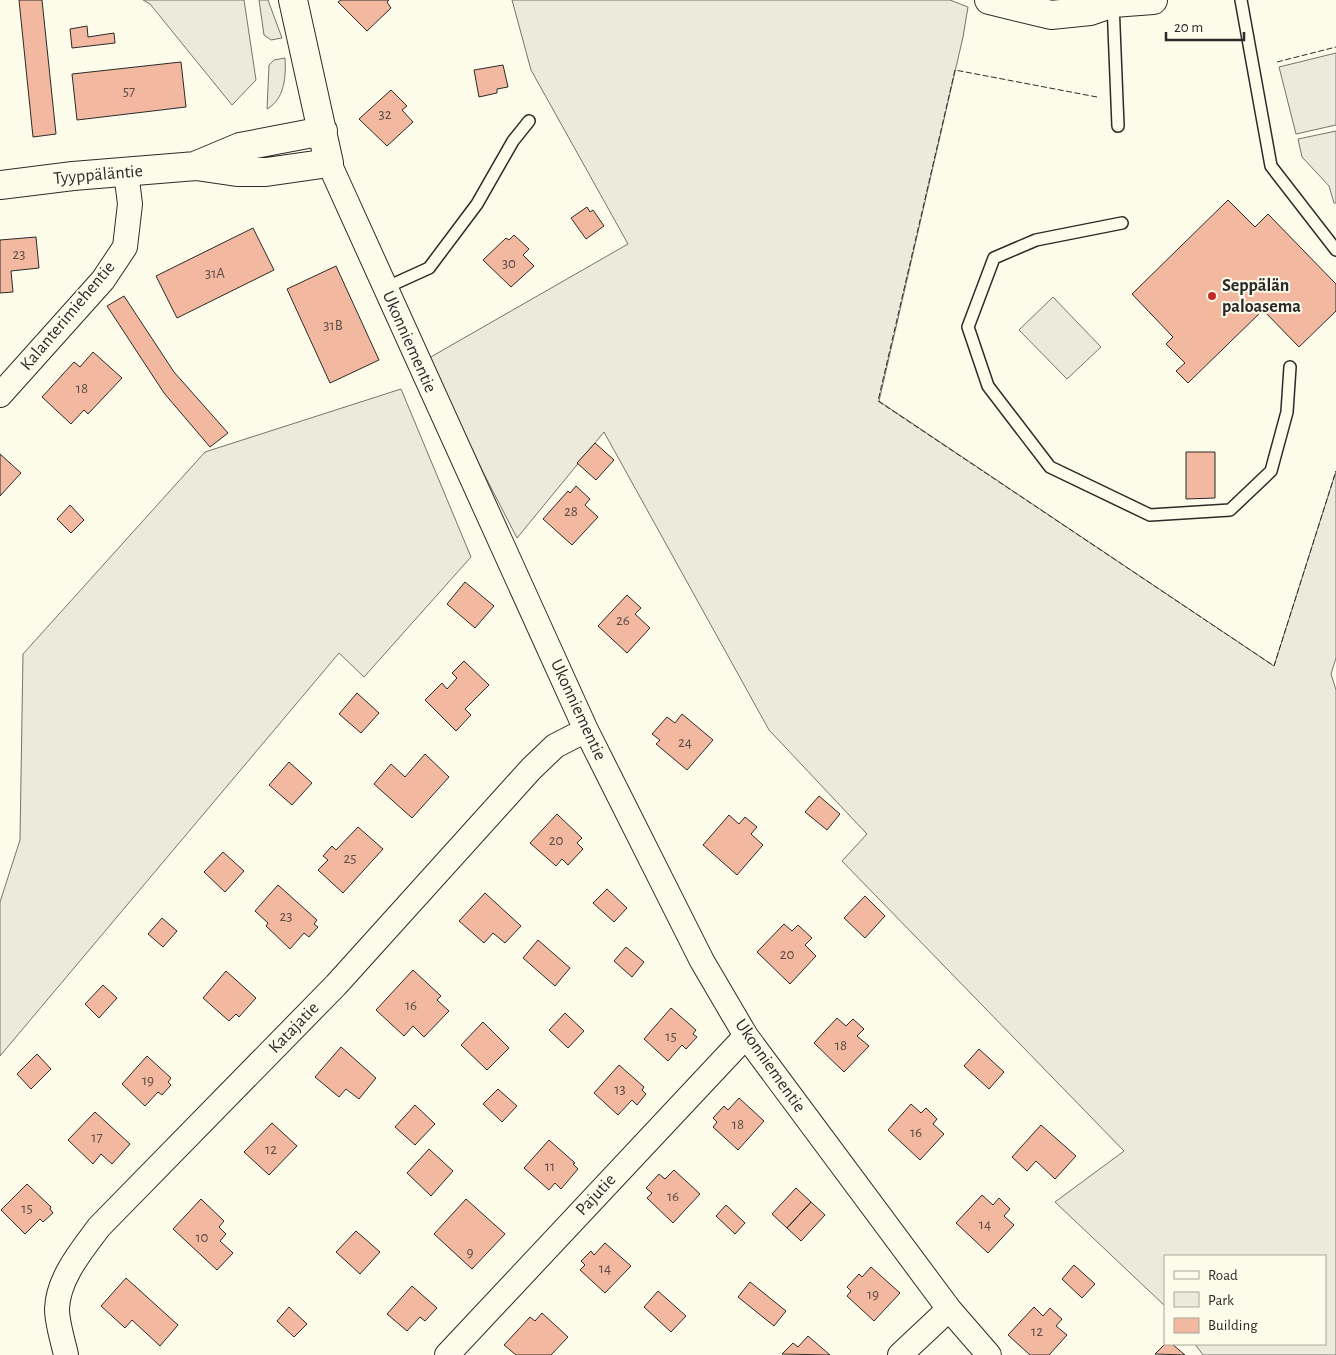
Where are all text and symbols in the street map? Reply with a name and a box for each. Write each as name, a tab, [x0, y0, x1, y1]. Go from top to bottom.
scale bar	[1166, 10, 1244, 42]
text: 20 m	[1174, 20, 1203, 35]
house number: 57	[123, 84, 135, 99]
house number: 32	[378, 107, 392, 122]
street label: Tyyppäläntie	[52, 162, 144, 188]
house number: 23	[12, 247, 26, 262]
house number: 30	[502, 256, 516, 271]
street label: Kalanterimiehentie	[17, 258, 119, 374]
house number: 31A	[205, 266, 225, 281]
place label: Seppälän paloasema	[1222, 277, 1301, 316]
street label: Ukonniementie	[379, 288, 439, 396]
marker: Seppälän paloasema	[1206, 290, 1218, 302]
house number: 31B	[323, 318, 343, 333]
house number: 18	[76, 381, 88, 396]
house number: 28	[564, 504, 578, 519]
house number: 26	[616, 613, 630, 628]
street label: Ukonniementie	[547, 657, 609, 763]
house number: 24	[678, 735, 692, 750]
house number: 20	[549, 833, 563, 848]
house number: 25	[343, 851, 357, 866]
house number: 23	[279, 909, 293, 924]
house number: 20	[780, 947, 794, 962]
house number: 16	[405, 998, 417, 1013]
street label: Katajatie	[265, 999, 323, 1057]
street label: Ukonniementie	[731, 1016, 809, 1116]
house number: 15	[665, 1029, 677, 1044]
house number: 18	[835, 1038, 847, 1053]
house number: 19	[142, 1073, 154, 1088]
house number: 13	[614, 1082, 626, 1097]
house number: 18	[732, 1117, 744, 1132]
house number: 16	[910, 1125, 922, 1140]
house number: 17	[91, 1130, 103, 1145]
house number: 12	[265, 1142, 277, 1157]
house number: 11	[545, 1159, 555, 1174]
street label: Pajutie	[573, 1171, 619, 1219]
house number: 16	[667, 1189, 679, 1204]
house number: 15	[21, 1201, 33, 1216]
house number: 14	[979, 1217, 991, 1232]
house number: 10	[195, 1230, 209, 1245]
house number: 9	[466, 1245, 474, 1260]
legend	[1164, 1255, 1326, 1345]
house number: 14	[599, 1261, 611, 1276]
text: Road	[1208, 1268, 1238, 1283]
house number: 19	[867, 1287, 879, 1302]
text: Park	[1208, 1293, 1234, 1308]
text: Building	[1208, 1318, 1258, 1333]
house number: 12	[1031, 1324, 1043, 1339]

